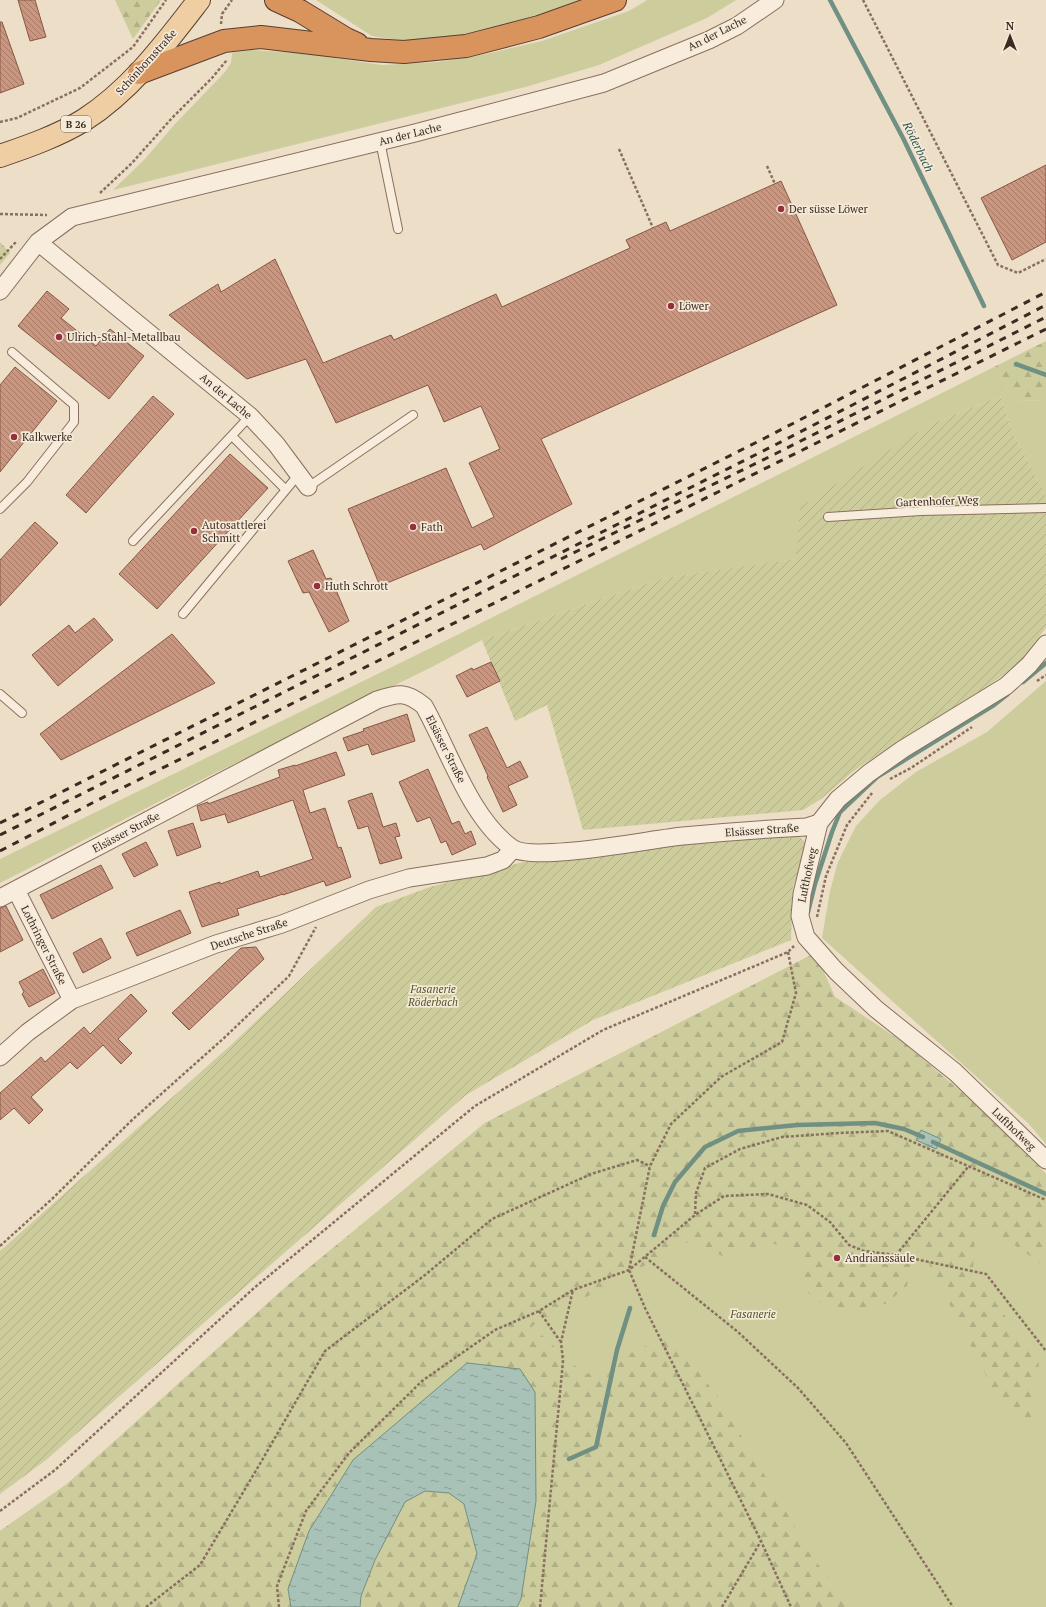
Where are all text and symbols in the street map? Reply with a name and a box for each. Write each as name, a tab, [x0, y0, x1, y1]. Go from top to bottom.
street label: An der Lache	[685, 12, 749, 54]
north arrow	[990, 16, 1030, 56]
text: N	[1006, 19, 1015, 33]
street label: Schönbornstraße	[113, 26, 180, 98]
road number: B 26	[61, 116, 91, 132]
water label: Röderbach	[899, 118, 937, 174]
street label: An der Lache	[377, 119, 443, 149]
place label: Der süsse Löwer	[789, 202, 868, 216]
marker: Der süsse Löwer	[776, 204, 786, 214]
place label: Löwer	[679, 299, 709, 313]
marker: Löwer	[666, 301, 676, 311]
place label: Ulrich-Stahl-Metallbau	[67, 330, 181, 344]
marker: Ulrich-Stahl-Metallbau	[54, 332, 64, 342]
street label: An der Lache	[197, 370, 255, 422]
place label: Kalkwerke	[22, 430, 73, 444]
marker: Kalkwerke	[9, 432, 19, 442]
street label: Gartenhofer Weg	[895, 493, 979, 509]
place label: Autosattlerei Schmitt	[202, 518, 266, 545]
place label: Fath	[421, 520, 444, 534]
marker: Fath	[408, 522, 418, 532]
marker: Autosattlerei Schmitt	[189, 526, 199, 536]
place label: Huth Schrott	[325, 579, 388, 593]
marker: Huth Schrott	[312, 581, 322, 591]
street label: Elsässer Straße	[423, 713, 469, 786]
street label: Elsässer Straße	[90, 808, 162, 856]
street label: Elsässer Straße	[724, 820, 800, 840]
street label: Lufthofweg	[794, 846, 820, 904]
street label: Lothringer Straße	[18, 903, 70, 987]
street label: Deutsche Straße	[209, 915, 290, 953]
park label: Fasanerie Röderbach	[407, 982, 458, 1009]
street label: Lufthofweg	[989, 1105, 1039, 1153]
place label: Andrianssäule	[845, 1251, 915, 1265]
marker: Andrianssäule	[832, 1253, 842, 1263]
park label: Fasanerie	[729, 1307, 776, 1321]

